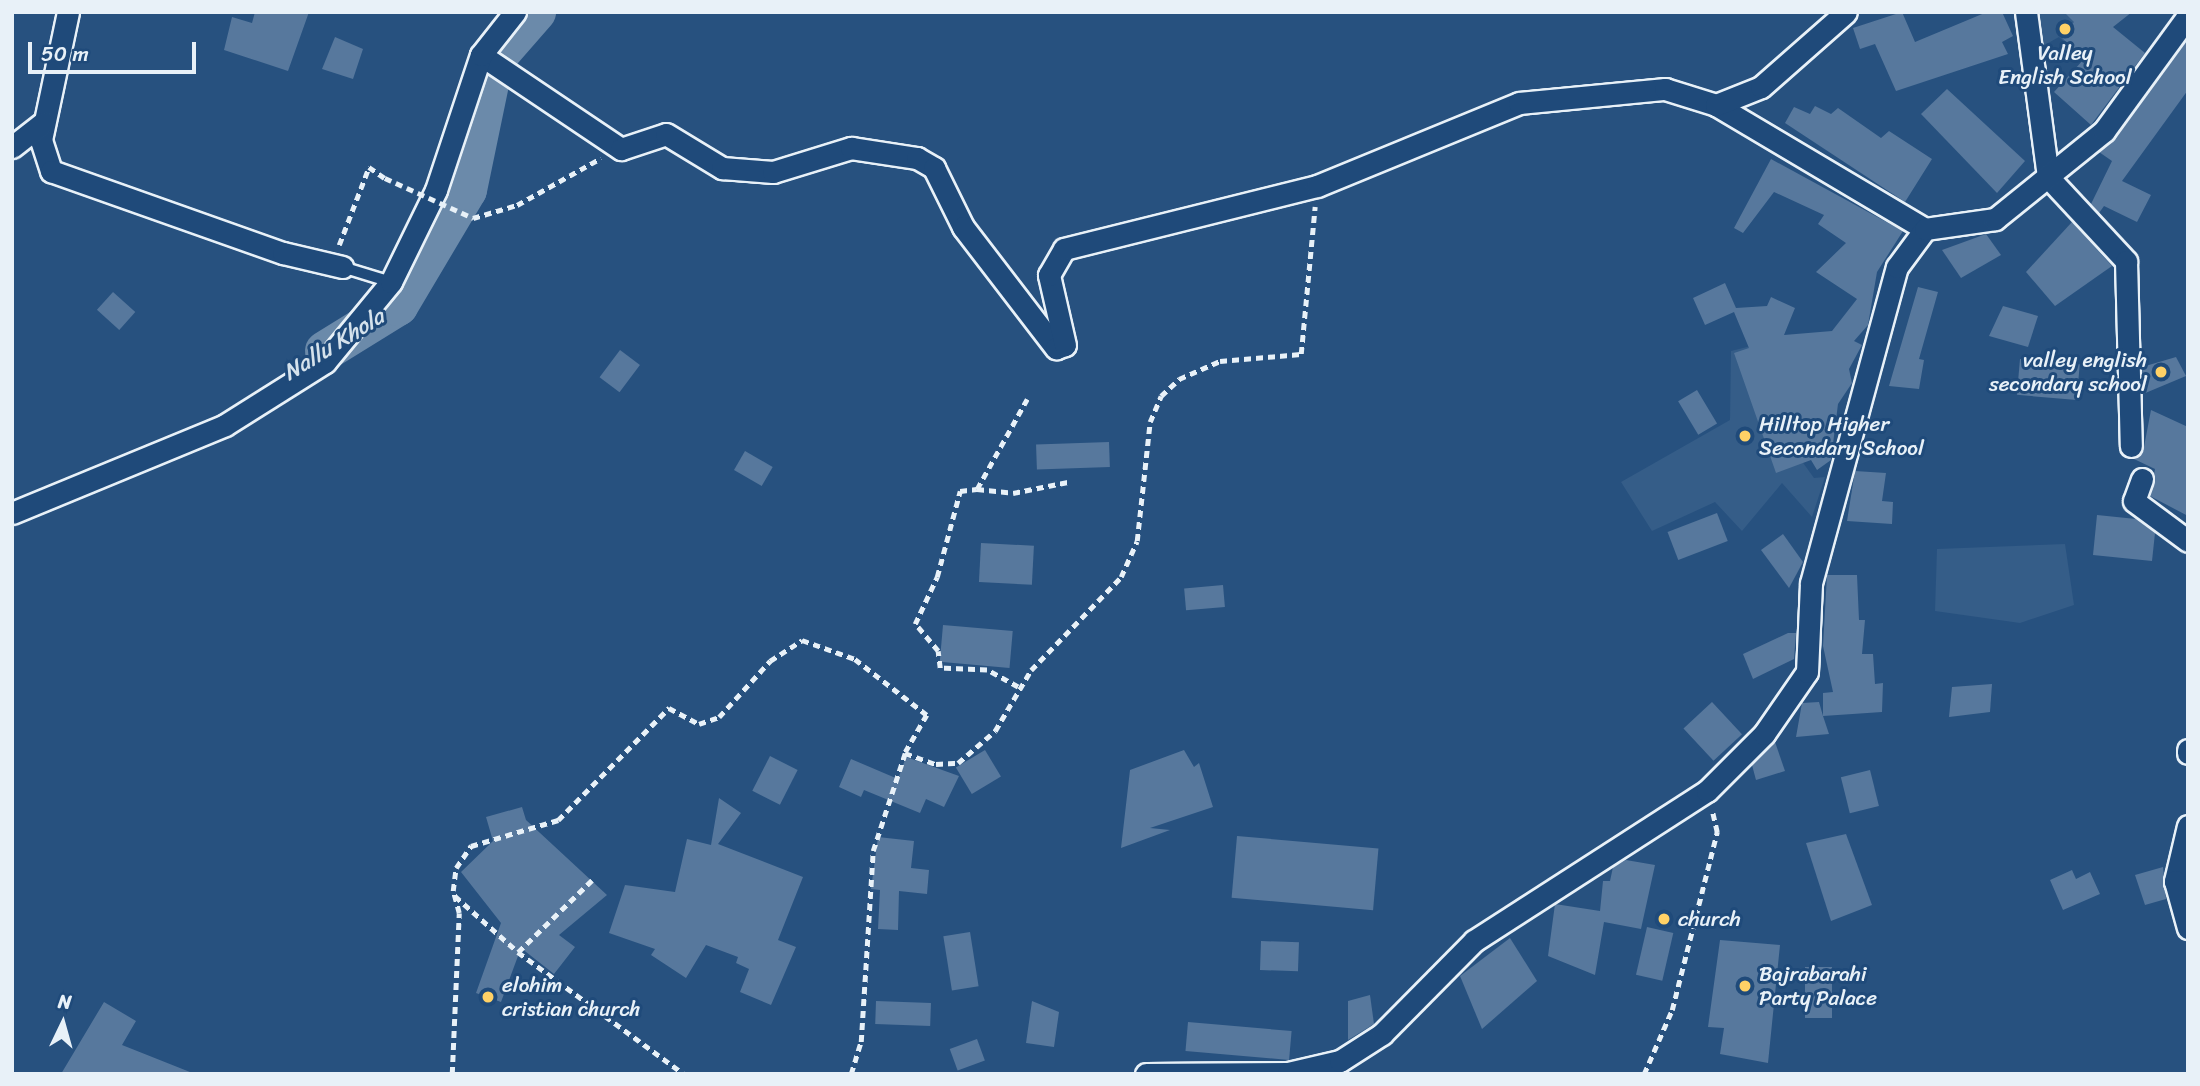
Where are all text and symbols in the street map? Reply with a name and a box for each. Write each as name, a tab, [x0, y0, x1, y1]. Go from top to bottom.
marker: Valley English School	[2057, 21, 2073, 37]
scale bar	[32, 28, 200, 72]
text: 50 m	[41, 35, 89, 73]
place label: Valley English School	[1998, 40, 2132, 90]
water label: Nallu Khola	[278, 303, 390, 387]
place label: valley english secondary school	[1989, 347, 2147, 397]
marker: valley english secondary school	[2153, 364, 2169, 380]
place label: Hilltop Higher Secondary School	[1759, 411, 1924, 461]
marker: Hilltop Higher Secondary School	[1737, 428, 1753, 444]
place label: church	[1678, 906, 1741, 932]
marker: church	[1656, 911, 1672, 927]
place label: Bajrabarahi Party Palace	[1759, 961, 1877, 1011]
place label: elohim cristian church	[502, 972, 641, 1022]
marker: Bajrabarahi Party Palace	[1737, 978, 1753, 994]
text: N	[57, 985, 73, 1019]
north arrow	[28, 988, 98, 1058]
marker: elohim cristian church	[480, 989, 496, 1005]

